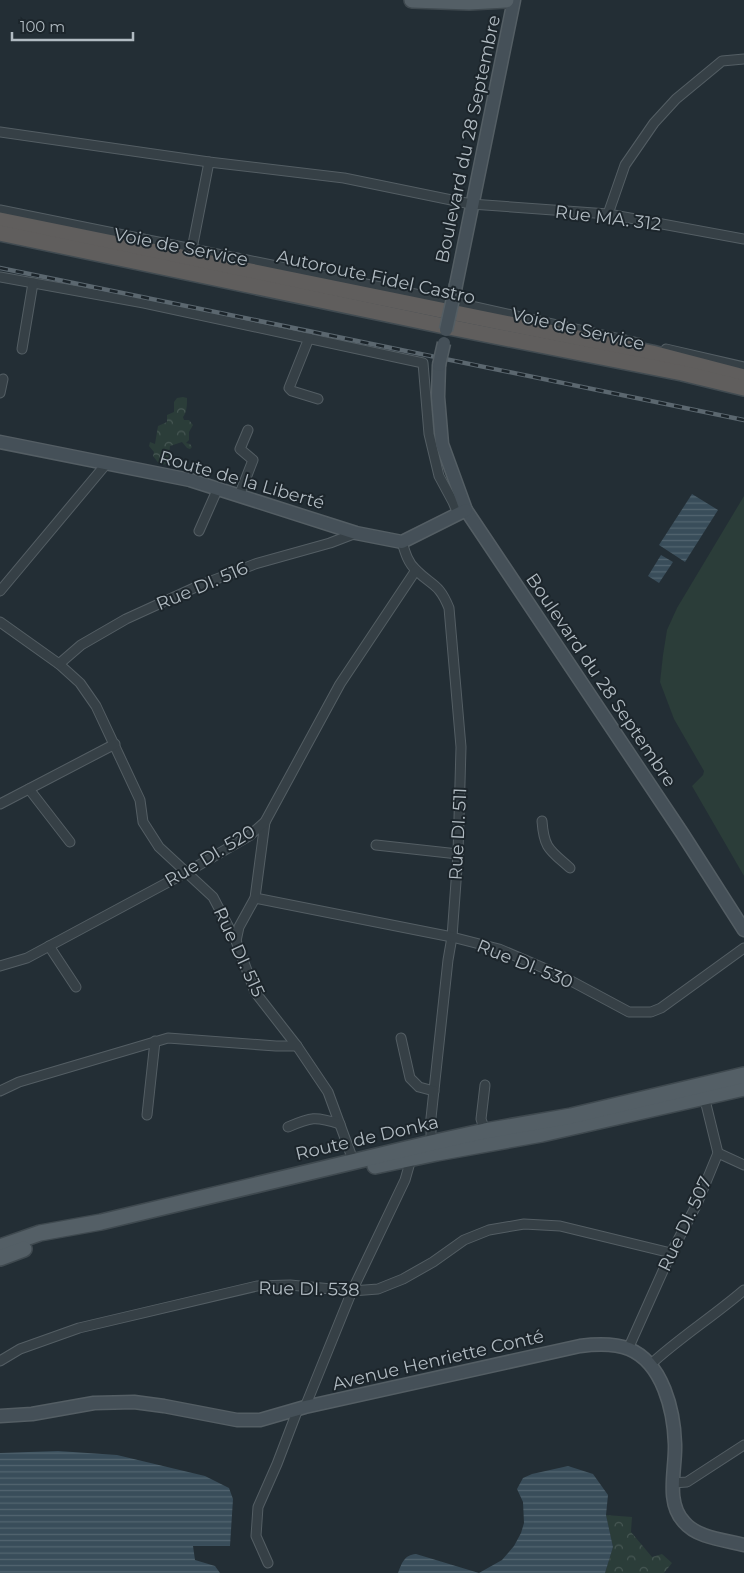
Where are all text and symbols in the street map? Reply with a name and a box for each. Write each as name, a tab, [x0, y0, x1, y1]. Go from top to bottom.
scale bar	[12, 10, 134, 42]
street label: Boulevard du 28 Septembre	[431, 13, 505, 265]
text: 100 m	[20, 17, 65, 36]
street label: Rue MA. 312	[554, 201, 662, 235]
street label: Voie de Service	[112, 223, 250, 271]
street label: Autoroute Fidel Castro	[275, 245, 477, 309]
street label: Voie de Service	[509, 303, 647, 355]
street label: Route de la Liberté	[157, 446, 327, 514]
street label: Rue DI. 516	[153, 557, 251, 615]
street label: Boulevard du 28 Septembre	[521, 569, 681, 791]
street label: Rue DI. 511	[445, 787, 471, 881]
street label: Rue DI. 520	[161, 820, 259, 892]
street label: Rue DI. 515	[209, 904, 269, 1000]
street label: Rue DI. 530	[474, 935, 576, 993]
street label: Route de Donka	[293, 1111, 441, 1165]
street label: Rue DI. 507	[653, 1173, 717, 1275]
street label: Rue DI. 538	[258, 1277, 360, 1301]
street label: Avenue Henriette Conté	[330, 1325, 546, 1395]

